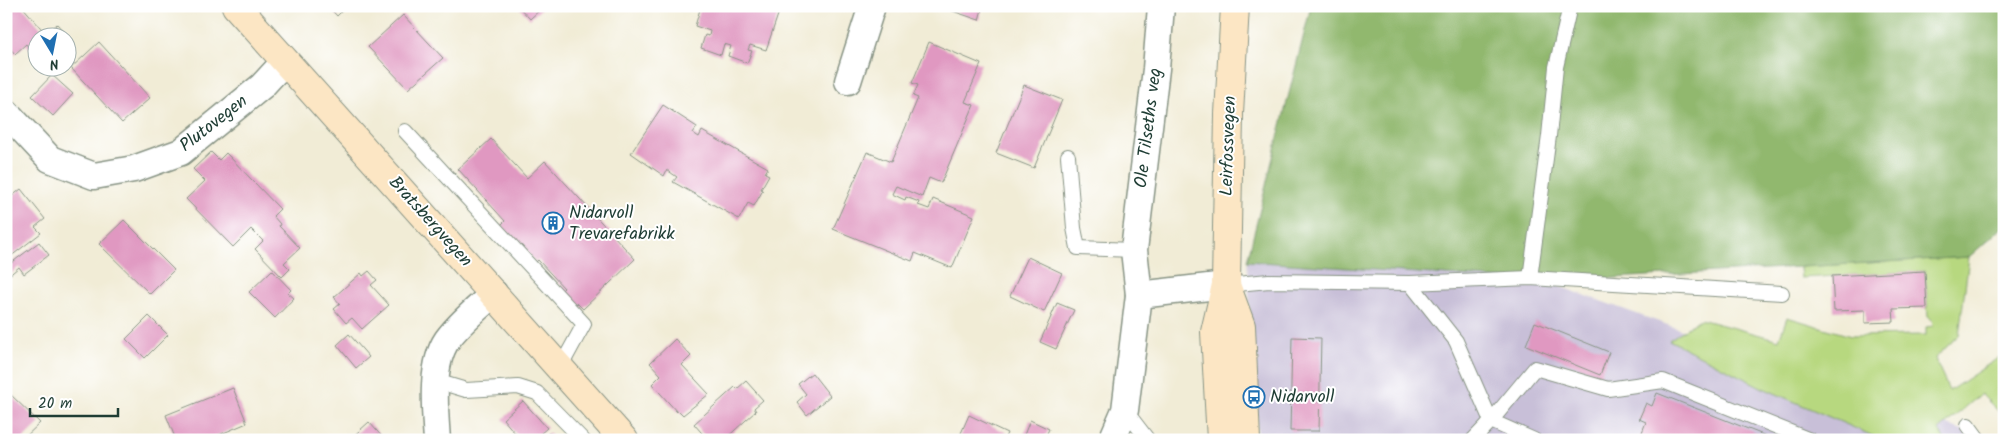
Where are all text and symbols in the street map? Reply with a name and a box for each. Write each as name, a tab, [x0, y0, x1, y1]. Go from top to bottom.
north arrow	[28, 28, 78, 78]
text: N	[48, 52, 60, 75]
street label: Ole Tilseths veg	[1127, 66, 1171, 190]
street label: Plutovegen	[174, 88, 254, 160]
street label: Leirfossvegen	[1213, 95, 1245, 197]
street label: Bratsbergvegen	[381, 170, 479, 274]
place label: Nidarvoll Trevarefabrikk	[569, 199, 675, 249]
building icon: Nidarvoll Trevarefabrikk	[541, 211, 565, 235]
place label: Nidarvoll	[1270, 383, 1335, 412]
bus stop icon: Nidarvoll	[1242, 385, 1266, 409]
scale bar	[30, 386, 118, 418]
text: 20 m	[38, 392, 72, 416]

